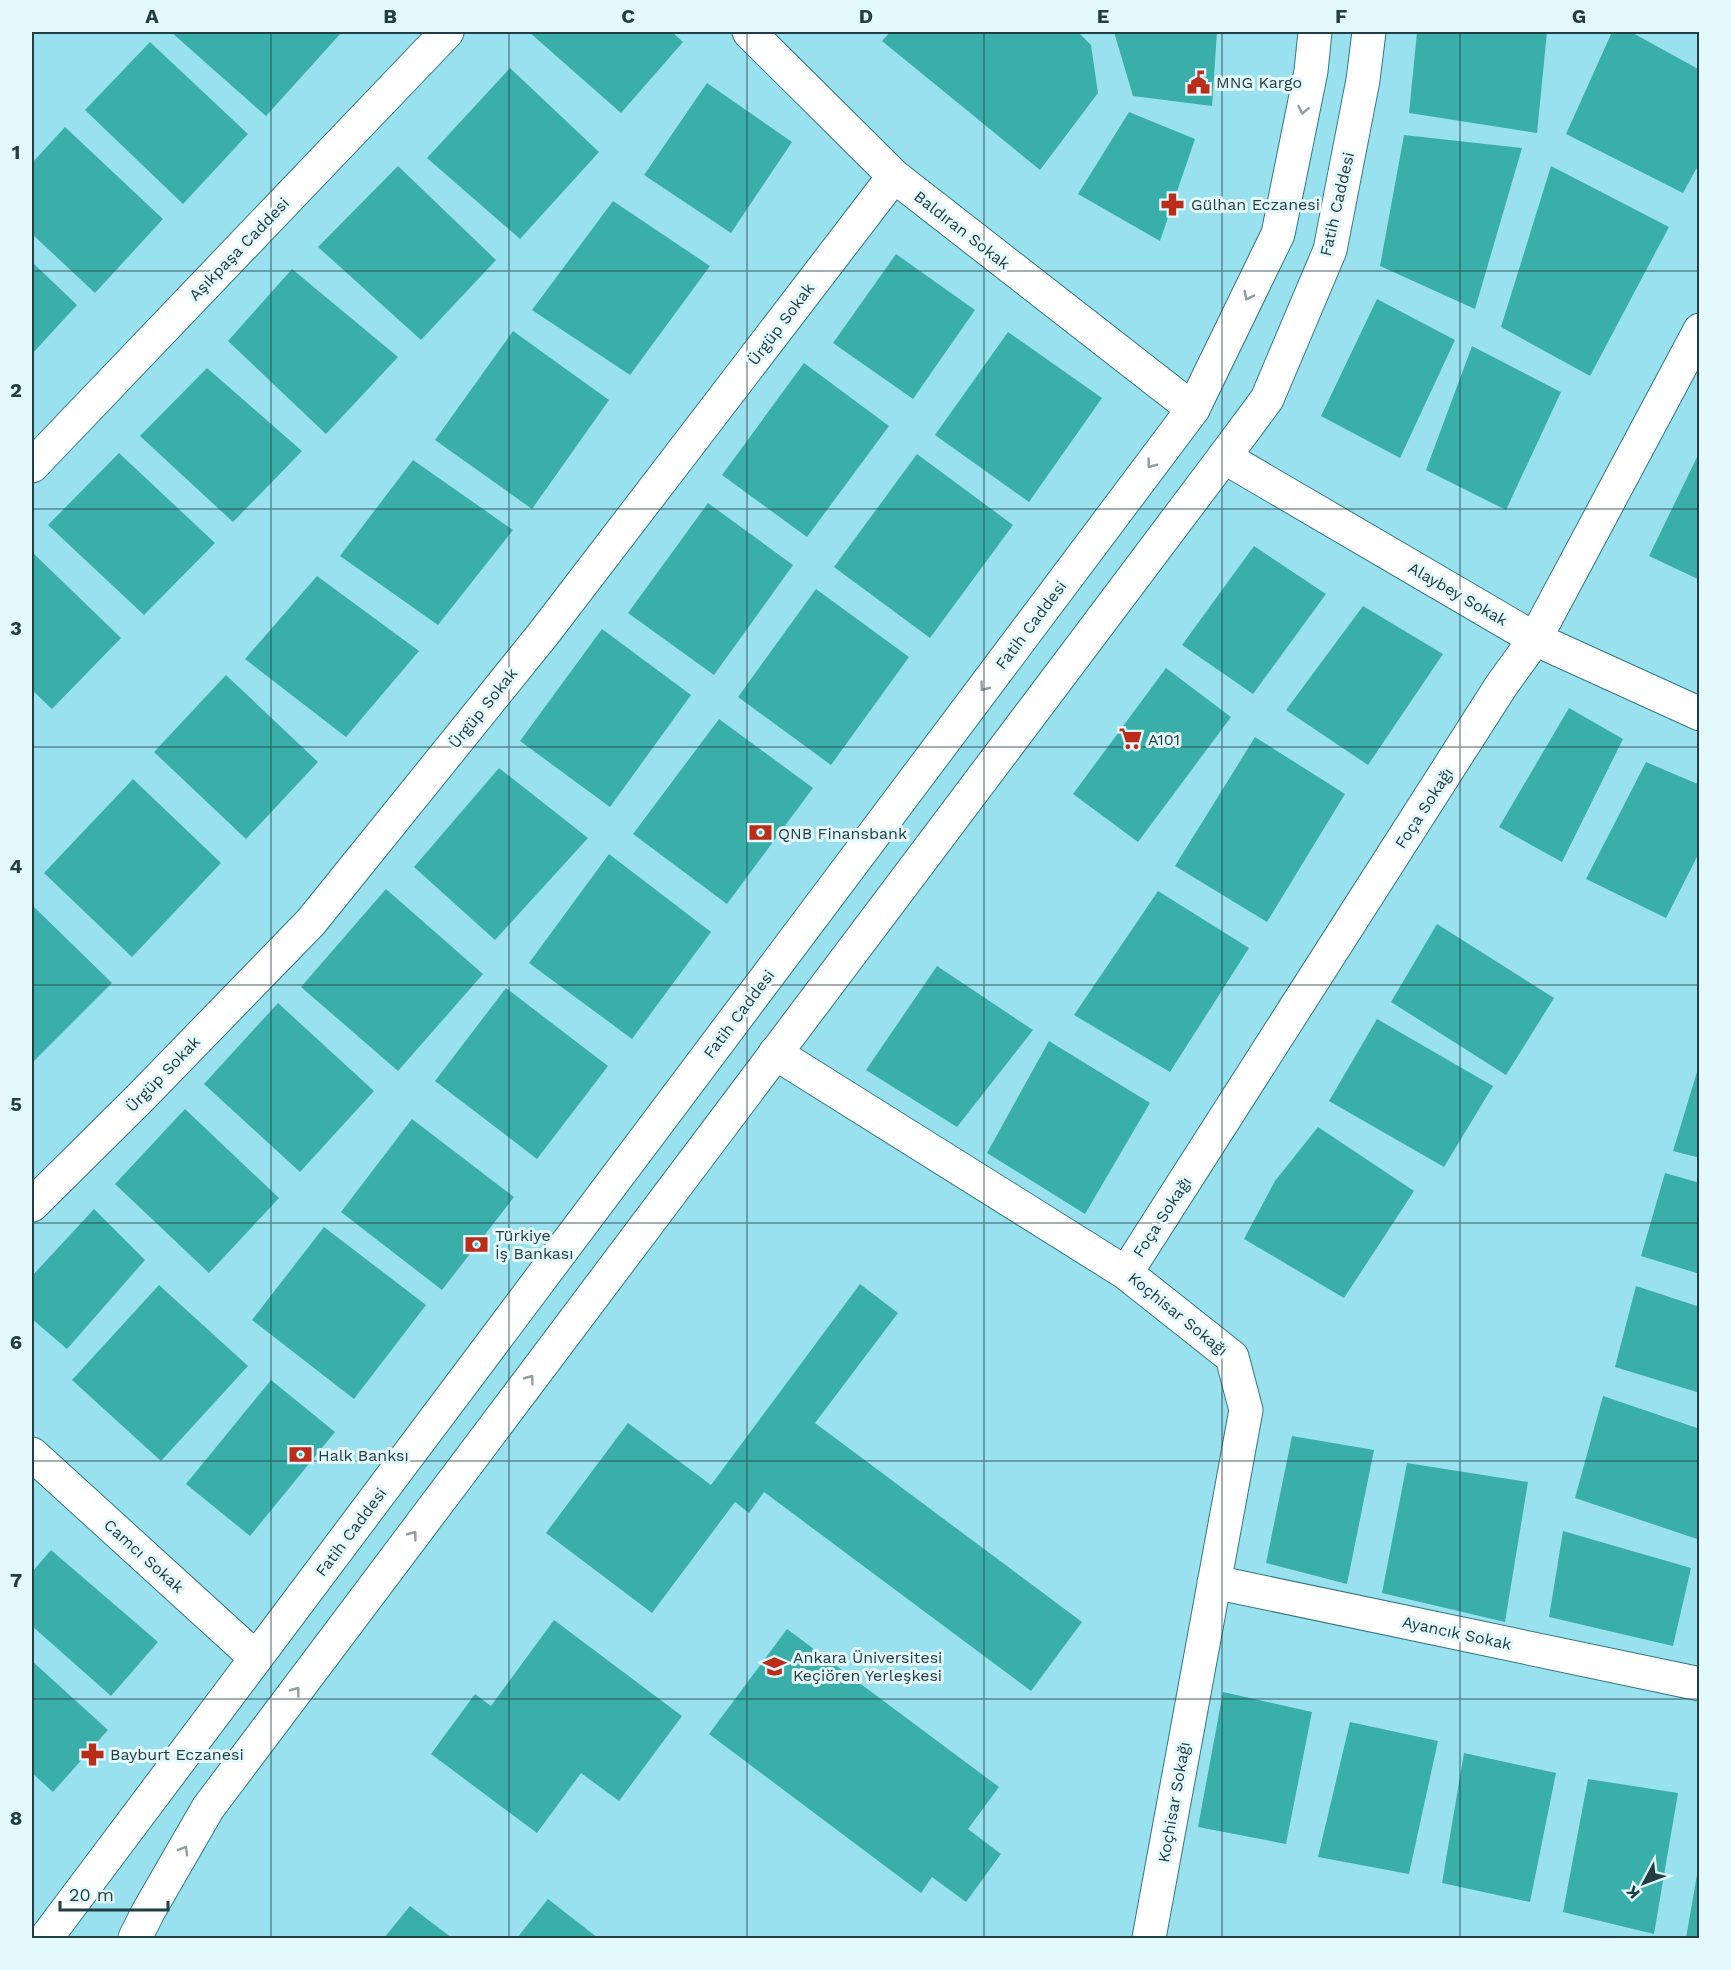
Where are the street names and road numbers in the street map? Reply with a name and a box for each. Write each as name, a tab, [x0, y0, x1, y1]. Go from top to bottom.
street label: Fatih Caddesi	[1316, 150, 1358, 258]
street label: Baldıran Sokak	[910, 187, 1014, 273]
street label: Aşıkpaşa Caddesi	[185, 194, 293, 304]
street label: Ürgüp Sokak	[744, 279, 818, 369]
street label: Alaybey Sokak	[1405, 558, 1511, 630]
street label: Fatih Caddesi	[992, 577, 1070, 673]
street label: Ürgüp Sokak	[445, 664, 521, 752]
street label: Foça Sokağı	[1391, 764, 1457, 852]
street label: Fatih Caddesi	[700, 966, 778, 1062]
street label: Ürgüp Sokak	[122, 1032, 204, 1116]
street label: Foça Sokağı	[1129, 1173, 1195, 1261]
street label: Koçhisar Sokağı	[1125, 1268, 1231, 1360]
street label: Fatih Caddesi	[312, 1484, 390, 1580]
street label: Camcı Sokak	[100, 1515, 188, 1597]
street label: Ayancık Sokak	[1401, 1612, 1513, 1654]
street label: Koçhisar Sokağı	[1154, 1740, 1194, 1864]

